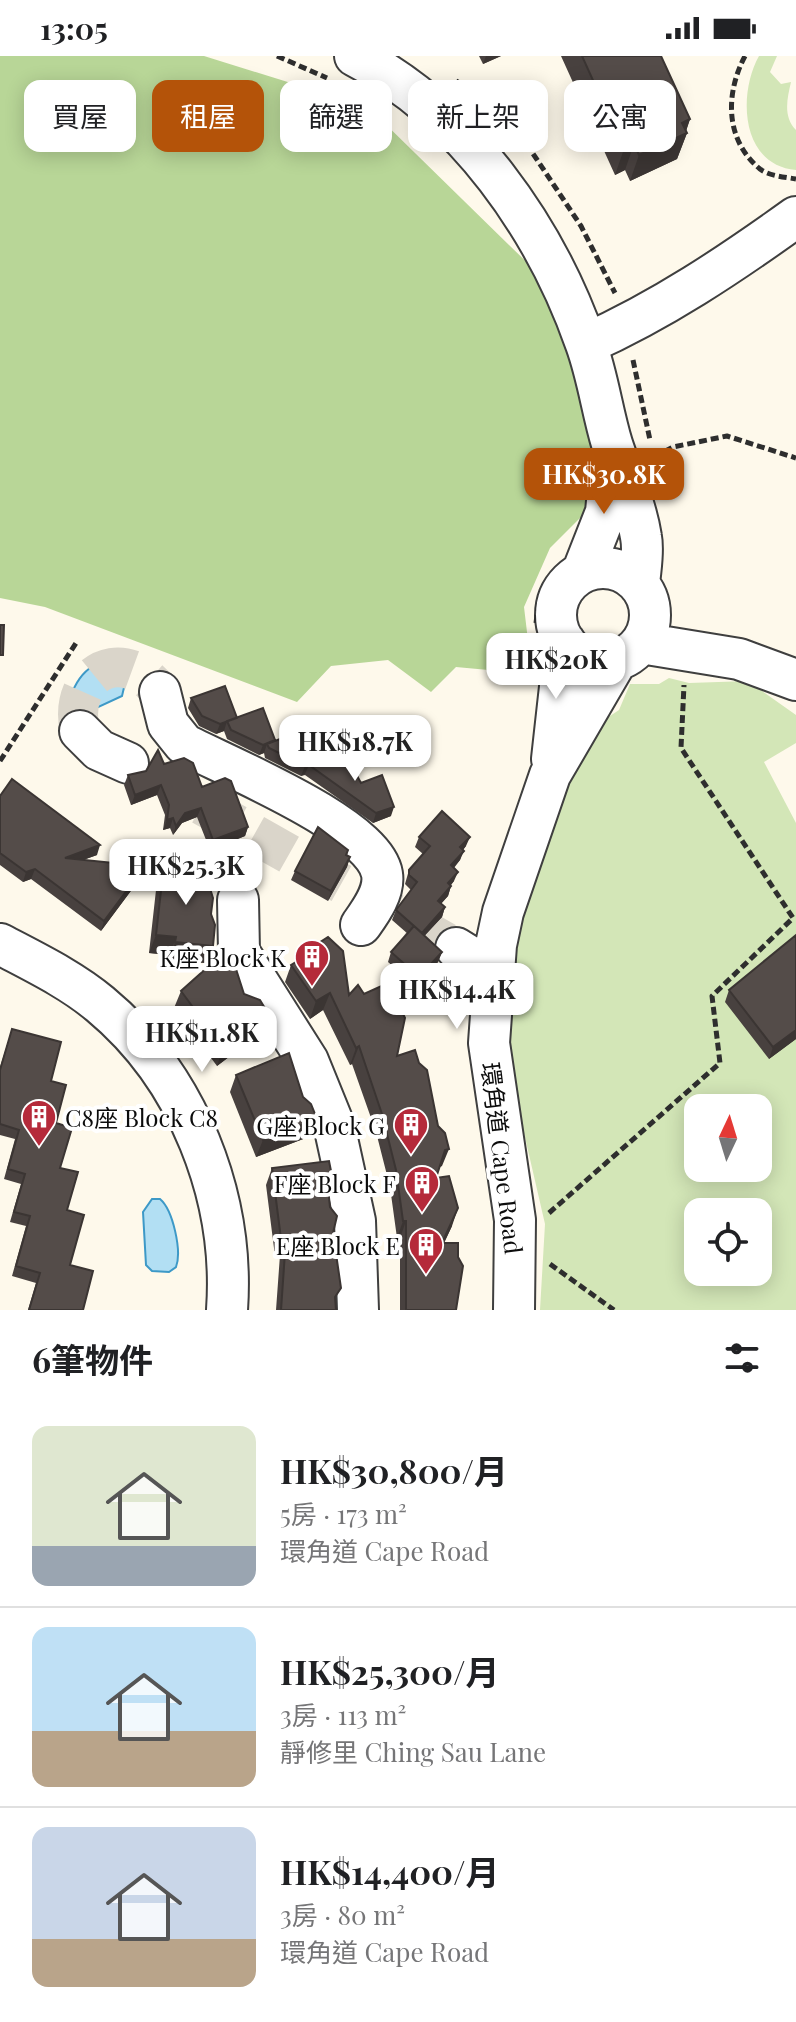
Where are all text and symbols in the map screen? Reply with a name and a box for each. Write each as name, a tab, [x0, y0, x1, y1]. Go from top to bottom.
text: 13:05	[40, 8, 108, 48]
chip: 買屋	[24, 80, 136, 152]
chip: 租屋	[152, 80, 264, 152]
chip: 篩選	[280, 80, 392, 152]
chip: 新上架	[408, 80, 548, 152]
chip: 公寓	[564, 80, 676, 152]
pin: HK$30.8K	[521, 448, 687, 516]
text: HK$30.8K	[542, 456, 666, 491]
pin: HK$20K	[491, 633, 621, 701]
text: HK$20K	[504, 641, 608, 676]
pin: HK$18.7K	[272, 715, 438, 783]
text: HK$18.7K	[297, 723, 413, 758]
pin: HK$25.3K	[103, 839, 269, 907]
text: HK$25.3K	[127, 847, 245, 882]
building icon: K座 Block K	[293, 938, 331, 988]
place label: K座 Block K	[160, 941, 286, 973]
pin: HK$14.4K	[374, 963, 540, 1031]
text: HK$14.4K	[398, 971, 516, 1006]
pin: HK$11.8K	[119, 1006, 285, 1074]
text: HK$11.8K	[145, 1014, 259, 1049]
street label: 環角道 Cape Road	[475, 1060, 531, 1256]
north arrow	[684, 1094, 772, 1182]
map controls	[684, 1094, 772, 1286]
building icon: C8座 Block C8	[20, 1098, 58, 1148]
place label: C8座 Block C8	[65, 1101, 218, 1133]
building icon: G座 Block G	[392, 1106, 430, 1156]
place label: G座 Block G	[256, 1109, 385, 1141]
building icon: F座 Block F	[403, 1164, 441, 1214]
place label: F座 Block F	[274, 1167, 396, 1199]
button: locate	[684, 1198, 772, 1286]
building icon: E座 Block E	[407, 1226, 445, 1276]
place label: E座 Block E	[276, 1229, 400, 1261]
text: 6筆物件	[32, 1336, 153, 1382]
icon: filters	[720, 1336, 764, 1380]
text: HK$30,800/月	[280, 1447, 508, 1493]
icon: home	[96, 1458, 192, 1554]
text: 5房 · 173 m²	[280, 1496, 407, 1531]
text: 環角道 Cape Road	[280, 1533, 489, 1568]
text: HK$25,300/月	[280, 1648, 499, 1694]
icon: home	[96, 1659, 192, 1755]
text: 3房 · 113 m²	[280, 1697, 406, 1732]
text: 靜修里 Ching Sau Lane	[280, 1734, 546, 1769]
text: HK$14,400/月	[280, 1848, 500, 1894]
icon: home	[96, 1859, 192, 1955]
text: 3房 · 80 m²	[280, 1897, 405, 1932]
text: 環角道 Cape Road	[280, 1934, 489, 1969]

